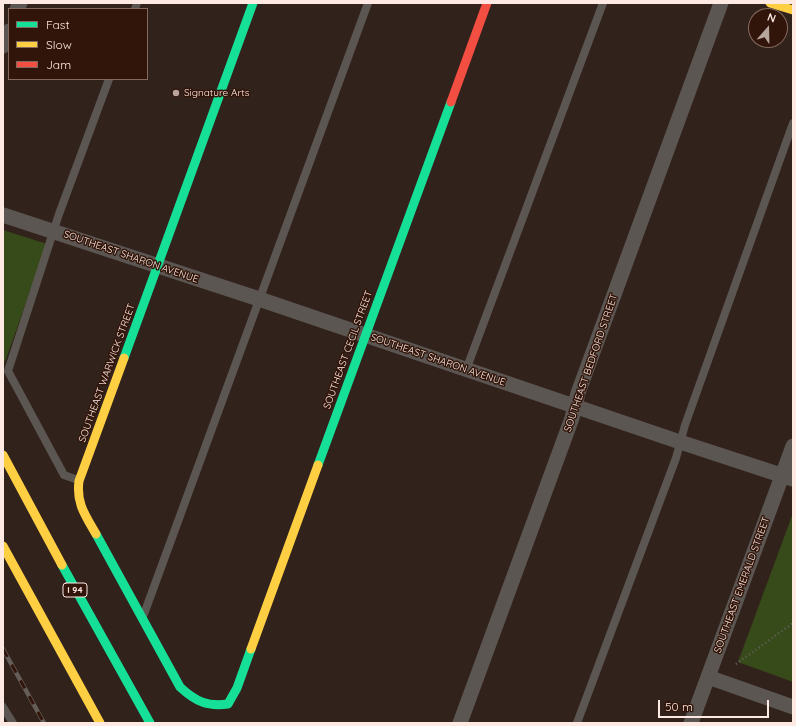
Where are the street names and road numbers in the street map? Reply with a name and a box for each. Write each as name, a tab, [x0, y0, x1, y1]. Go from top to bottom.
street label: SOUTHEAST SHARON AVENUE	[62, 228, 200, 286]
street label: SOUTHEAST CECIL STREET	[321, 289, 375, 411]
street label: SOUTHEAST BEDFORD STREET	[562, 292, 620, 434]
street label: SOUTHEAST WARWICK STREET	[76, 302, 138, 444]
street label: SOUTHEAST SHARON AVENUE	[369, 331, 507, 389]
street label: SOUTHEAST EMERALD STREET	[712, 515, 772, 655]
road number: I 94	[63, 583, 87, 597]

